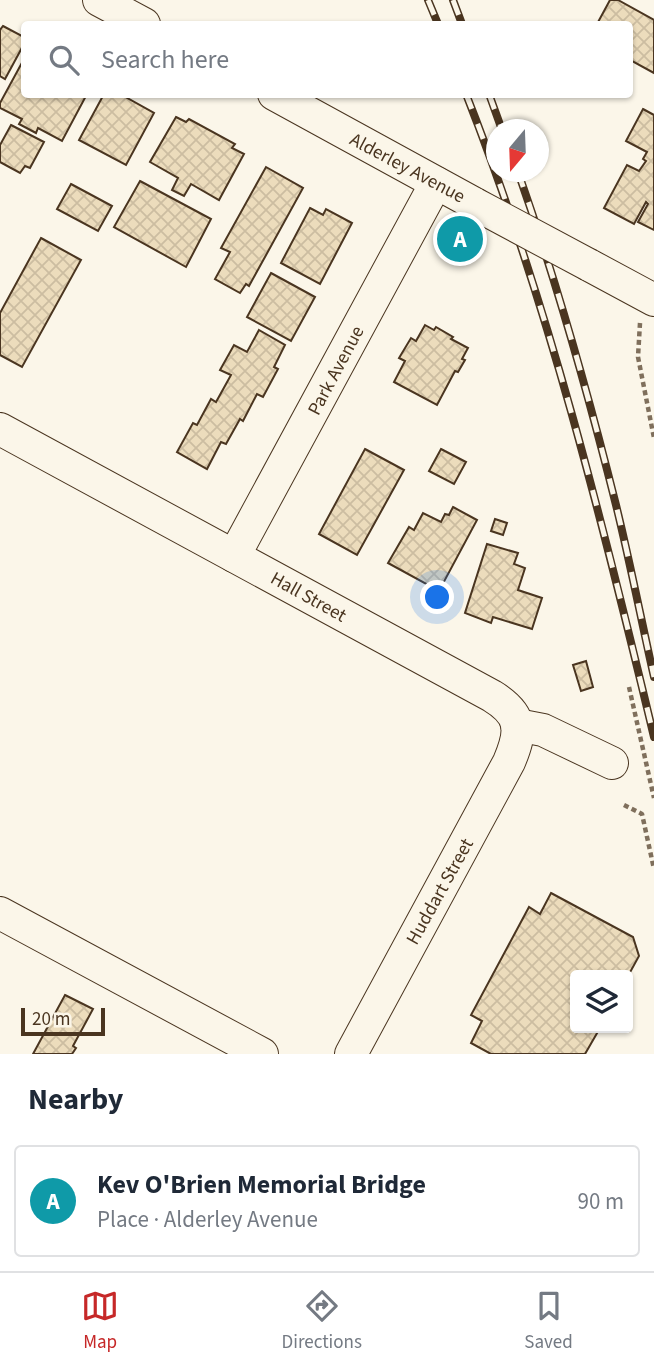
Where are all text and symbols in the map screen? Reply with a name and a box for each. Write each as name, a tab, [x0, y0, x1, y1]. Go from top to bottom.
search box	[21, 21, 633, 98]
icon: search	[45, 41, 83, 79]
text: Search here	[101, 41, 229, 78]
north arrow	[486, 119, 549, 182]
street label: Alderley Avenue	[345, 127, 470, 210]
pin: A	[437, 213, 483, 265]
street label: Park Avenue	[301, 321, 371, 420]
street label: Hall Street	[265, 565, 352, 630]
your location	[420, 580, 454, 614]
street label: Huddart Street	[400, 833, 481, 950]
map controls	[570, 970, 633, 1033]
button: layers	[570, 970, 633, 1033]
scale bar	[21, 1005, 105, 1037]
text: 20 m	[32, 1006, 70, 1033]
text: Nearby	[28, 1078, 123, 1121]
text: Kev O'Brien Memorial Bridge	[97, 1166, 426, 1203]
text: A	[46, 1185, 60, 1218]
text: 90 m	[577, 1185, 624, 1218]
text: Place · Alderley Avenue	[97, 1203, 318, 1236]
tab: Map	[81, 1287, 119, 1356]
tab: Directions	[282, 1287, 362, 1356]
tab: Saved	[524, 1287, 573, 1356]

